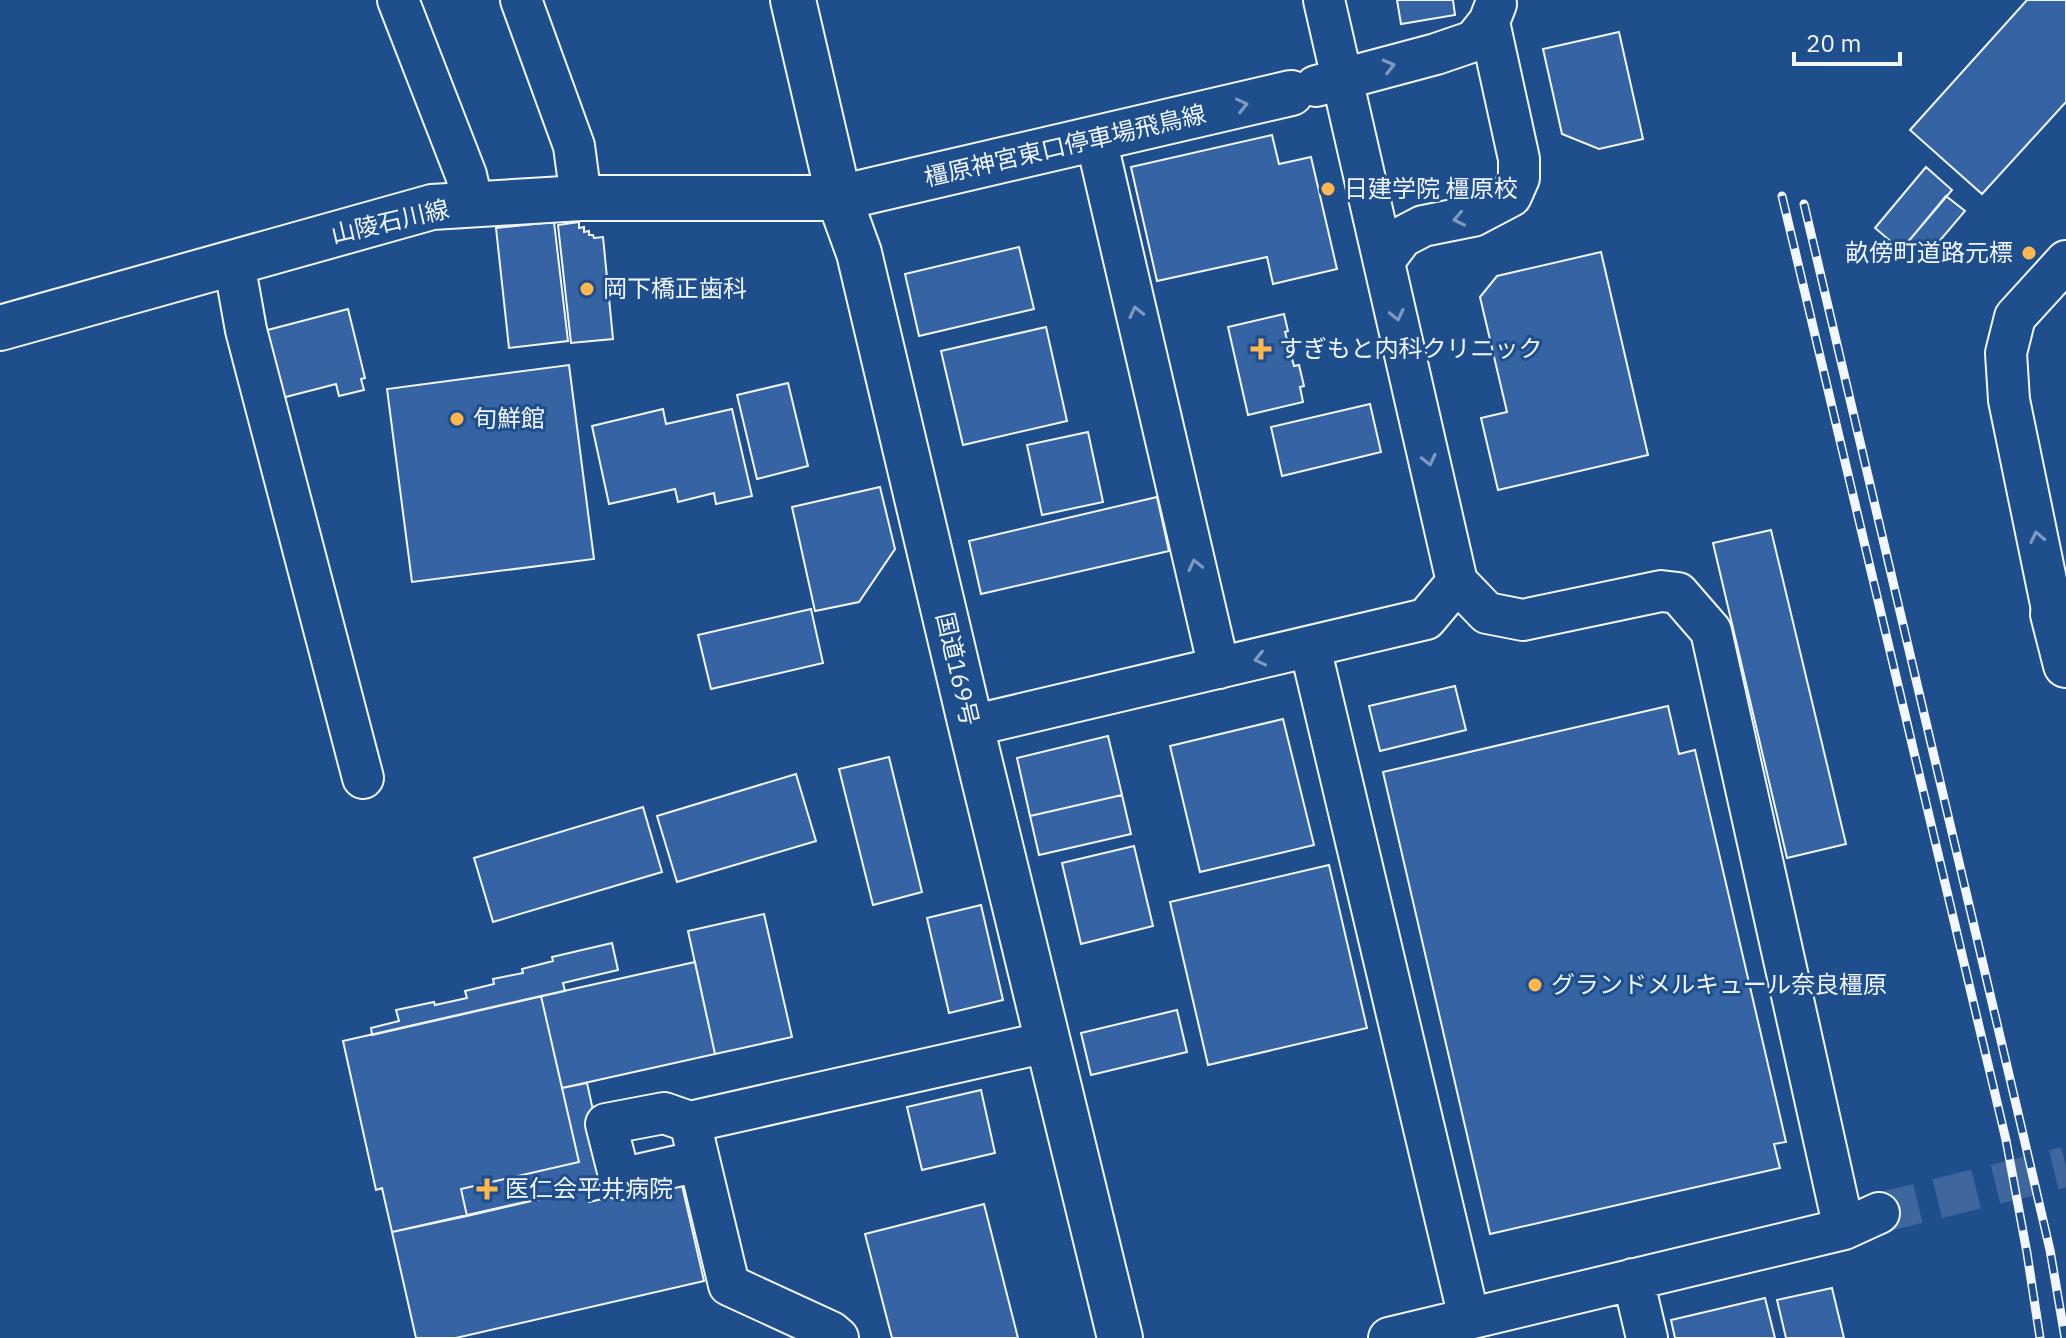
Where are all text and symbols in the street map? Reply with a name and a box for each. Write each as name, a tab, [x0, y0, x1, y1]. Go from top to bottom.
scale bar	[1794, 16, 1900, 66]
text: 20 m	[1806, 27, 1861, 59]
one-way arrow	[1381, 59, 1395, 76]
street label: 橿原神宮東口停車場飛鳥線	[921, 97, 1209, 193]
one-way arrow	[1235, 97, 1249, 114]
place label: 日建学院 橿原校	[1344, 172, 1518, 204]
marker: 日建学院 橿原校	[1319, 180, 1337, 198]
street label: 山陵石川線	[328, 192, 452, 250]
one-way arrow	[1452, 209, 1466, 226]
place label: 畝傍町道路元標	[1845, 236, 2013, 268]
marker: 畝傍町道路元標	[2020, 244, 2038, 262]
place label: 岡下橋正歯科	[603, 272, 747, 304]
marker: 岡下橋正歯科	[578, 280, 596, 298]
one-way arrow	[1128, 305, 1145, 319]
one-way arrow	[1387, 307, 1404, 321]
place label: すぎもと内科クリニック	[1279, 332, 1543, 364]
marker: すぎもと内科クリニック	[1250, 338, 1272, 360]
place label: 旬鮮館	[473, 402, 545, 434]
marker: 旬鮮館	[448, 410, 466, 428]
one-way arrow	[1420, 453, 1437, 466]
one-way arrow	[2030, 531, 2047, 544]
one-way arrow	[1187, 559, 1204, 572]
street label: 国道169号	[929, 609, 987, 728]
one-way arrow	[1254, 650, 1267, 667]
place label: グランドメルキュール奈良橿原	[1551, 968, 1887, 1000]
marker: グランドメルキュール奈良橿原	[1526, 976, 1544, 994]
place label: 医仁会平井病院	[505, 1172, 673, 1204]
marker: 医仁会平井病院	[476, 1178, 498, 1200]

